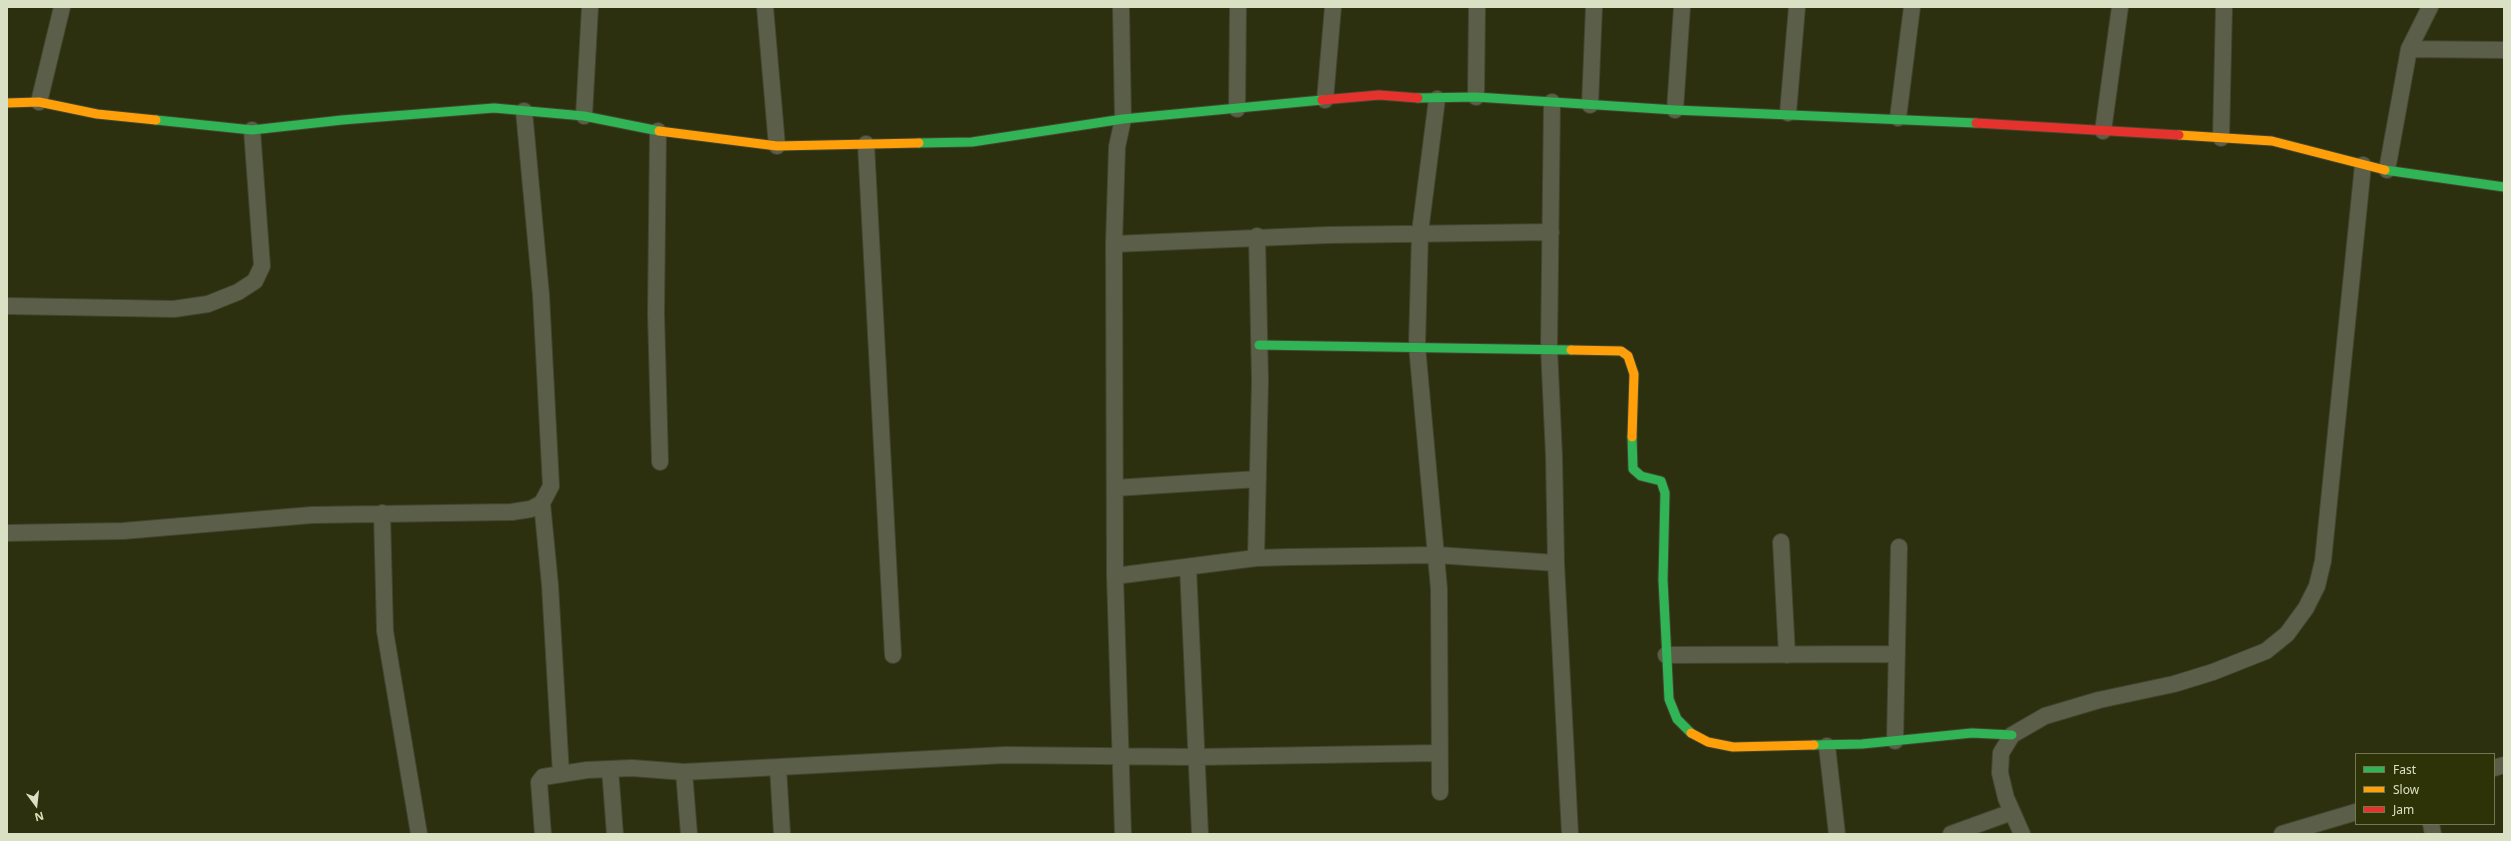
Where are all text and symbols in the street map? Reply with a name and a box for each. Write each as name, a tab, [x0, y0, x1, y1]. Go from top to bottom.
legend	[2355, 753, 2495, 825]
text: Fast	[2393, 761, 2416, 778]
text: Slow	[2393, 781, 2419, 798]
north arrow	[16, 785, 56, 825]
text: Jam	[2393, 801, 2414, 818]
text: N	[33, 809, 46, 825]

